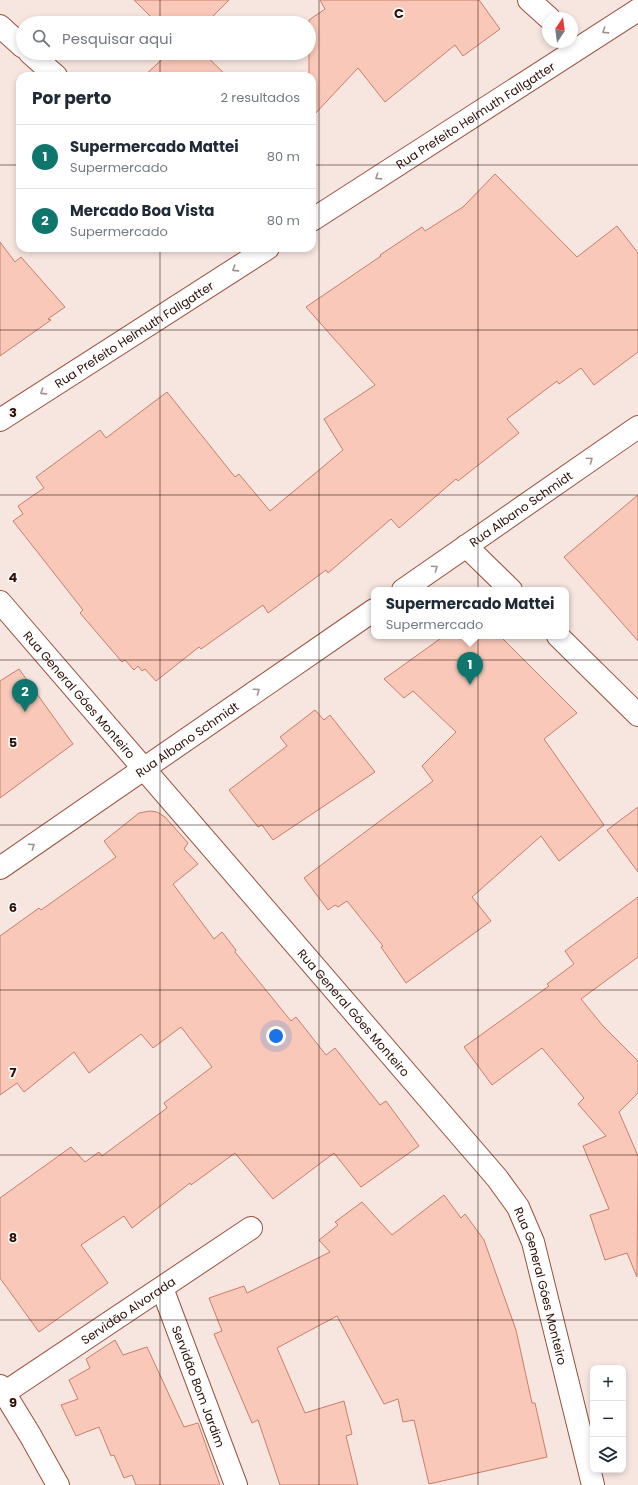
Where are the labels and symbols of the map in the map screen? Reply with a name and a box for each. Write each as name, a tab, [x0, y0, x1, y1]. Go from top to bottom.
text: C	[394, 4, 404, 23]
north arrow	[542, 12, 578, 48]
one-way arrow	[602, 26, 609, 34]
street label: Rua Prefeito Helmuth Fallgatter	[392, 57, 558, 172]
one-way arrow	[375, 172, 382, 180]
one-way arrow	[232, 264, 239, 272]
street label: Rua Prefeito Helmuth Fallgatter	[51, 276, 217, 391]
one-way arrow	[41, 388, 48, 395]
text: 3	[9, 403, 17, 422]
one-way arrow	[586, 458, 593, 465]
street label: Rua Albano Schmidt	[466, 467, 576, 550]
one-way arrow	[430, 566, 437, 573]
text: 4	[9, 568, 18, 587]
street label: Rua General Góes Monteiro	[20, 627, 140, 762]
pin: 1	[457, 652, 483, 685]
pin: 2	[12, 679, 38, 712]
one-way arrow	[253, 688, 260, 696]
street label: Rua Albano Schmidt	[132, 697, 242, 781]
text: 5	[9, 733, 17, 752]
one-way arrow	[28, 843, 35, 851]
text: 6	[9, 898, 17, 917]
street label: Rua General Góes Monteiro	[294, 945, 414, 1080]
your location	[266, 1026, 286, 1046]
text: 7	[10, 1063, 17, 1082]
street label: Rua General Góes Monteiro	[510, 1204, 572, 1367]
text: 8	[9, 1228, 17, 1247]
street label: Servidão Alvorada	[77, 1273, 178, 1348]
street label: Servidão Bom Jardim	[168, 1323, 230, 1450]
text: 9	[9, 1393, 17, 1412]

